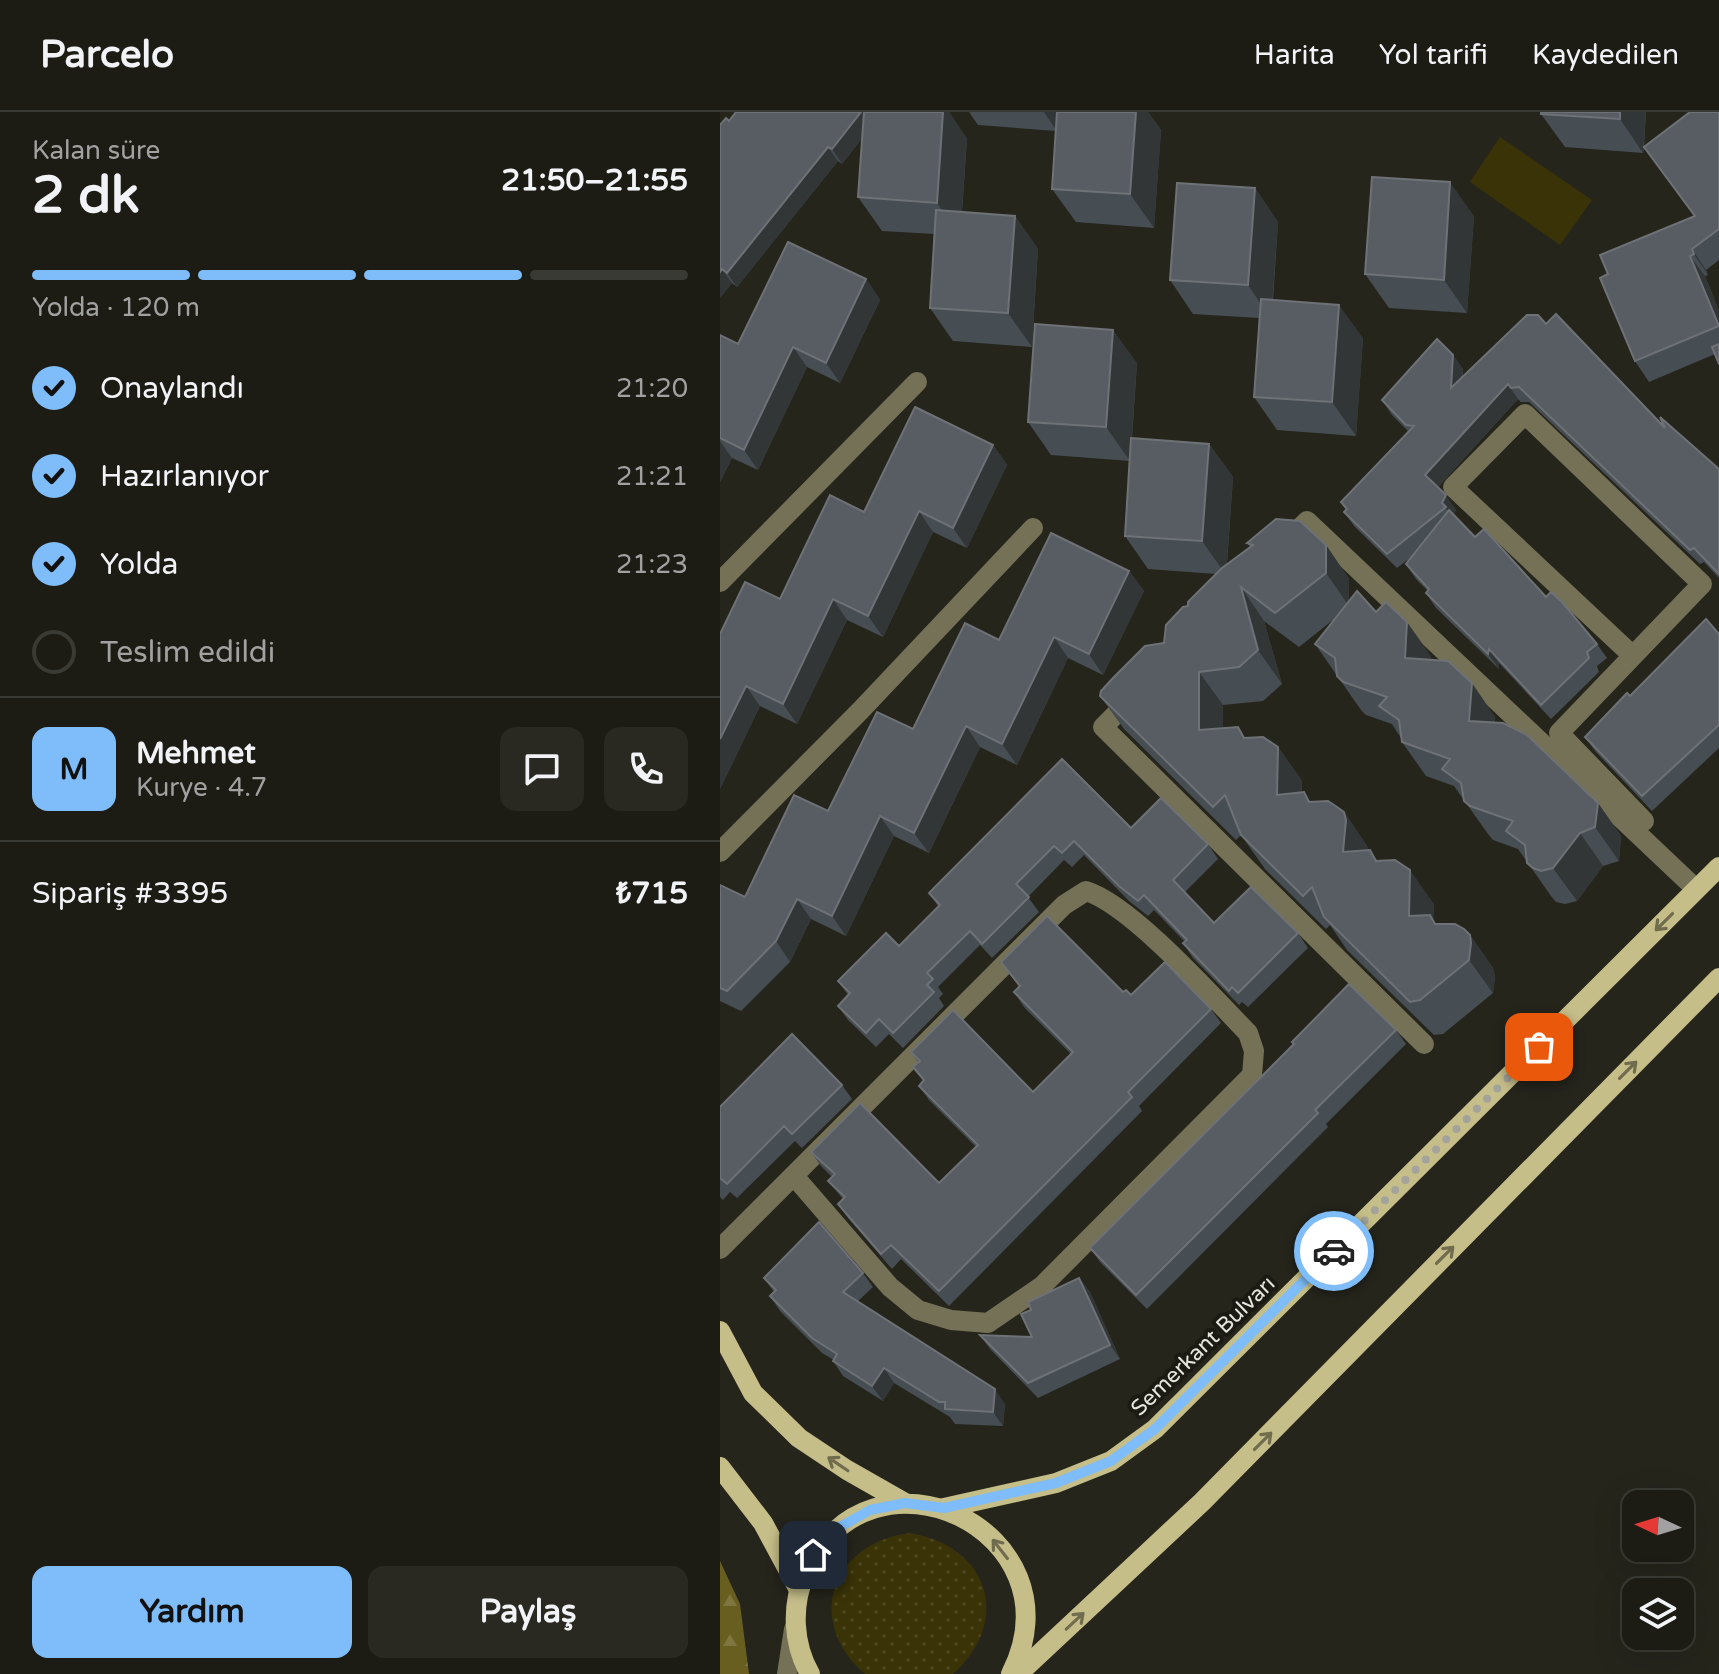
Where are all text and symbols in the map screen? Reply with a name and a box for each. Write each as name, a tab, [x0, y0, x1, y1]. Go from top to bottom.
text: Parcelo	[40, 32, 174, 78]
text: Harita	[1254, 38, 1335, 72]
text: Yol tarifi	[1379, 38, 1488, 72]
text: Kaydedilen	[1532, 38, 1679, 72]
text: Kalan süre	[32, 135, 160, 166]
text: 21:50–21:55	[501, 162, 688, 199]
text: 2 dk	[32, 164, 139, 227]
text: Yolda · 120 m	[32, 292, 200, 323]
icon: check	[32, 366, 76, 410]
text: Onaylandı	[100, 370, 244, 407]
text: 21:20	[616, 373, 688, 404]
icon: check	[32, 454, 76, 498]
text: Hazırlanıyor	[100, 458, 269, 495]
text: 21:21	[616, 461, 688, 492]
icon: check	[32, 542, 76, 586]
text: Yolda	[100, 546, 178, 583]
text: 21:23	[616, 549, 688, 580]
text: Teslim edildi	[100, 634, 275, 671]
button: chat	[500, 727, 584, 811]
button: phone	[604, 727, 688, 811]
text: Mehmet	[136, 735, 256, 772]
text: M	[60, 751, 88, 788]
text: Kurye · 4.7	[136, 772, 267, 803]
text: Sipariş #3395	[32, 875, 228, 912]
text: ₺715	[616, 875, 688, 912]
one-way arrow	[1655, 912, 1674, 931]
pin	[1505, 1013, 1573, 1081]
icon: bag	[1517, 1025, 1561, 1069]
one-way arrow	[1618, 1061, 1637, 1080]
courier	[1294, 1211, 1374, 1291]
icon: car	[1312, 1229, 1356, 1273]
one-way arrow	[1436, 1245, 1455, 1265]
street label: Semerkant Bulvarı	[1126, 1271, 1280, 1421]
one-way arrow	[1253, 1431, 1273, 1450]
one-way arrow	[827, 1456, 850, 1472]
north arrow	[1622, 1490, 1694, 1562]
map controls	[1622, 1490, 1694, 1650]
pin	[779, 1521, 847, 1589]
icon: home	[791, 1533, 835, 1577]
one-way arrow	[991, 1539, 1008, 1560]
button: Yardım	[32, 1566, 352, 1658]
button: Paylaş	[368, 1566, 688, 1658]
button: layers	[1622, 1578, 1694, 1650]
one-way arrow	[1065, 1612, 1085, 1630]

